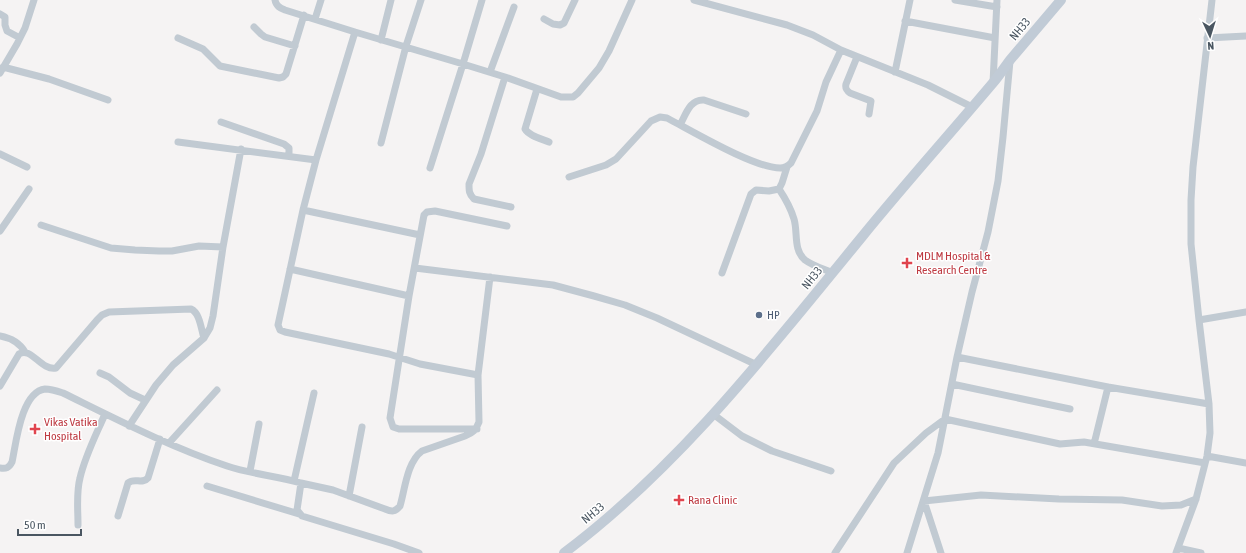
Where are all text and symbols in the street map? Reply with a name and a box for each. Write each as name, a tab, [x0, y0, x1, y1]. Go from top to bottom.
street label: NH33	[1006, 15, 1034, 43]
north arrow	[1190, 16, 1230, 56]
text: N	[1207, 40, 1214, 52]
place label: MDLM Hospital & Research Centre	[916, 249, 991, 277]
marker: MDLM Hospital & Research Centre	[901, 257, 913, 269]
street label: NH33	[799, 264, 825, 292]
place label: HP	[767, 308, 780, 322]
marker: HP	[754, 310, 764, 320]
place label: Vikas Vatika Hospital	[44, 415, 98, 443]
marker: Vikas Vatika Hospital	[29, 423, 41, 435]
place label: Rana Clinic	[688, 493, 738, 507]
marker: Rana Clinic	[673, 494, 685, 506]
street label: NH33	[579, 499, 607, 527]
scale bar	[18, 511, 81, 537]
text: 50 m	[24, 518, 46, 532]

